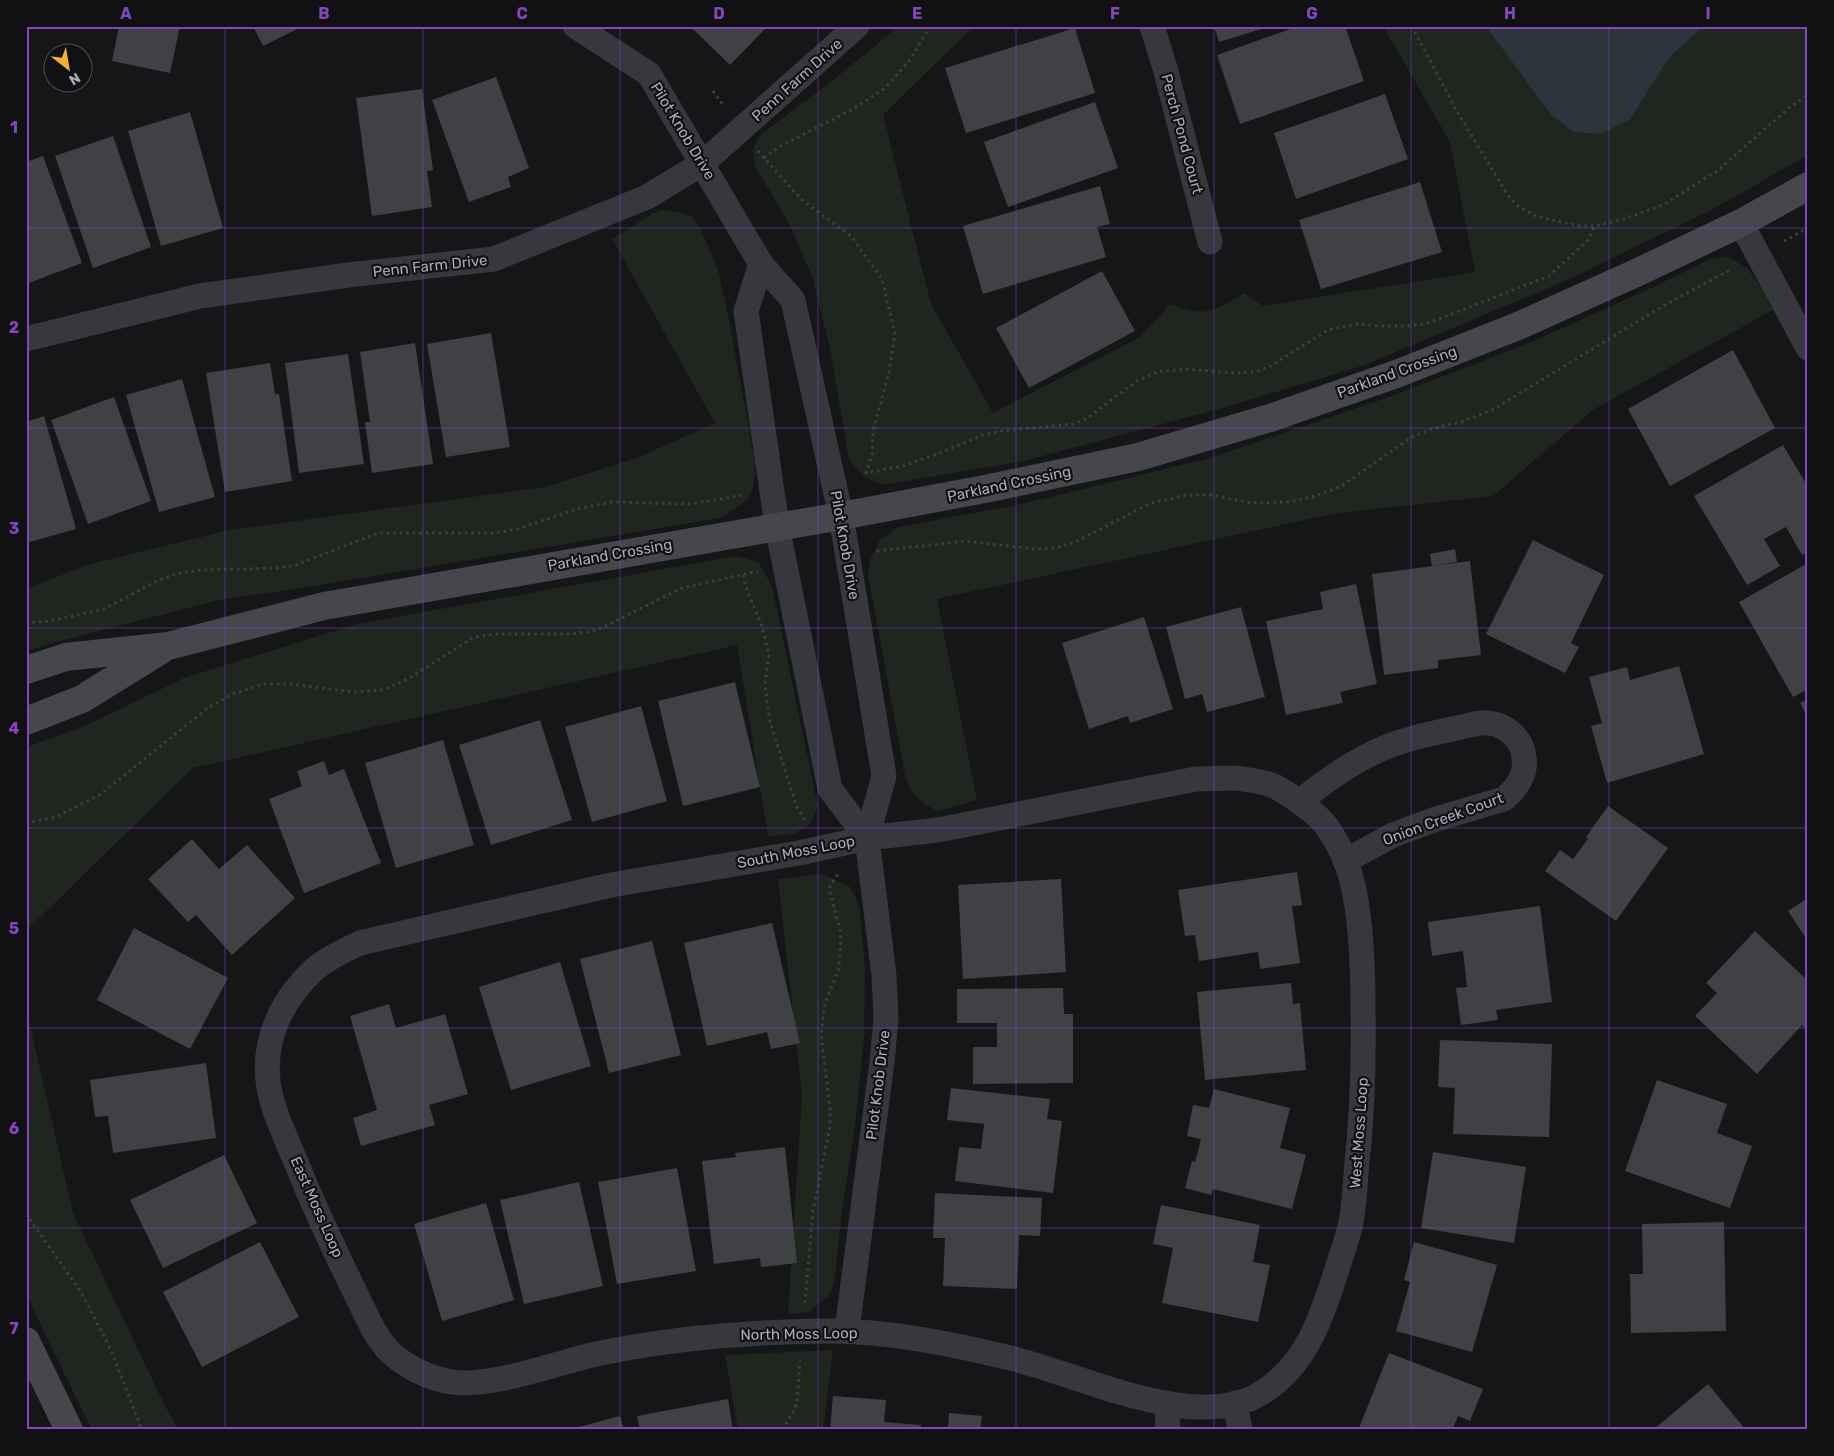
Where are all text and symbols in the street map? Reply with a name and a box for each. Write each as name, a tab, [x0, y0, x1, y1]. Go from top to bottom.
text: A	[120, 4, 132, 23]
text: B	[318, 4, 330, 23]
text: C	[516, 4, 528, 23]
text: D	[713, 4, 725, 23]
text: E	[912, 4, 922, 23]
text: F	[1110, 4, 1120, 23]
text: G	[1306, 4, 1318, 23]
text: H	[1504, 4, 1516, 23]
text: I	[1705, 4, 1711, 23]
street label: Penn Farm Drive	[748, 35, 846, 125]
north arrow	[42, 42, 92, 92]
text: N	[66, 69, 83, 89]
street label: Perch Pond Court	[1157, 72, 1207, 196]
street label: Pilot Knob Drive	[647, 79, 719, 183]
text: 1	[10, 118, 18, 137]
street label: Penn Farm Drive	[372, 251, 488, 281]
text: 2	[9, 318, 19, 337]
street label: Parkland Crossing	[1335, 342, 1459, 402]
street label: Parkland Crossing	[946, 462, 1072, 506]
street label: Pilot Knob Drive	[827, 489, 863, 601]
text: 3	[9, 519, 19, 538]
street label: Parkland Crossing	[546, 535, 674, 575]
text: 4	[9, 719, 20, 738]
street label: Onion Creek Court	[1380, 789, 1506, 849]
street label: South Moss Loop	[736, 832, 856, 872]
text: 5	[9, 919, 19, 938]
street label: Pilot Knob Drive	[862, 1029, 894, 1141]
street label: West Moss Loop	[1346, 1077, 1372, 1189]
text: 6	[9, 1119, 19, 1138]
street label: East Moss Loop	[287, 1154, 347, 1260]
text: 7	[9, 1319, 19, 1338]
street label: North Moss Loop	[740, 1324, 858, 1344]

